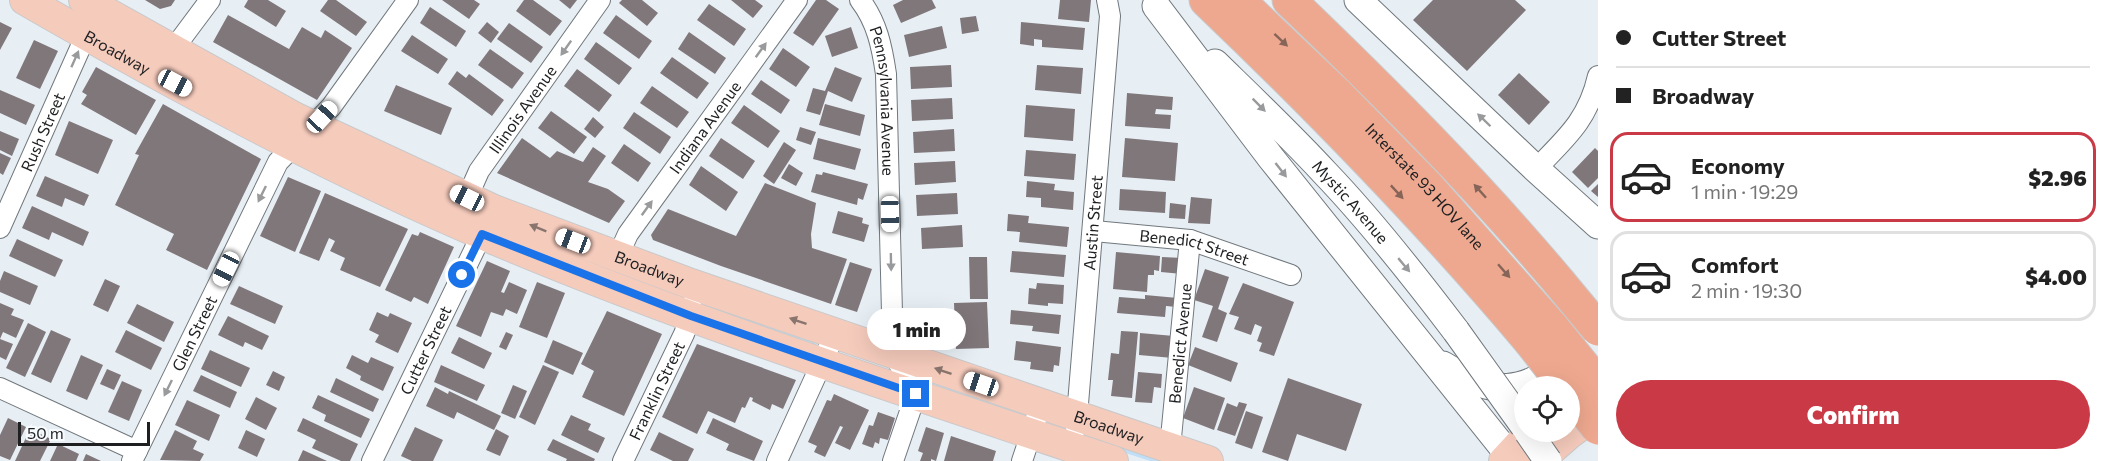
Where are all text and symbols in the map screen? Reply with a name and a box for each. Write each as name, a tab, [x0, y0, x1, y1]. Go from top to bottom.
street label: Pennsylvania Avenue	[867, 23, 899, 176]
text: Cutter Street	[1652, 24, 1786, 51]
street label: Broadway	[81, 26, 154, 78]
one-way arrow	[1273, 33, 1288, 47]
one-way arrow	[560, 39, 572, 55]
one-way arrow	[755, 42, 767, 58]
one-way arrow	[70, 50, 80, 68]
street label: Illinois Avenue	[485, 61, 560, 157]
car	[155, 67, 195, 99]
street label: Indiana Avenue	[665, 77, 744, 177]
text: Broadway	[1652, 82, 1754, 109]
street label: Rush Street	[16, 89, 68, 174]
car	[303, 98, 341, 136]
one-way arrow	[1251, 98, 1265, 112]
one-way arrow	[1477, 113, 1491, 127]
street label: Interstate 93 HOV lane	[1362, 119, 1489, 253]
icon: car	[1619, 150, 1673, 204]
text: Economy	[1691, 152, 1785, 179]
street label: Mystic Avenue	[1309, 156, 1393, 247]
one-way arrow	[1274, 162, 1286, 177]
text: $2.96	[2028, 164, 2087, 191]
street label: Austin Street	[1079, 174, 1106, 271]
text: 1 min · 19:29	[1691, 179, 1798, 203]
car	[447, 182, 487, 214]
one-way arrow	[1474, 184, 1487, 199]
one-way arrow	[257, 185, 267, 202]
one-way arrow	[1389, 185, 1403, 199]
car	[881, 196, 899, 232]
one-way arrow	[641, 200, 653, 216]
one-way arrow	[528, 223, 546, 233]
street label: Benedict Street	[1139, 225, 1252, 269]
car	[553, 226, 593, 256]
street label: Broadway	[612, 246, 687, 290]
car	[210, 249, 242, 289]
icon: car	[1619, 249, 1673, 303]
text: Comfort	[1691, 251, 1779, 278]
one-way arrow	[886, 253, 896, 272]
one-way arrow	[1397, 257, 1410, 272]
route start	[448, 261, 475, 288]
one-way arrow	[1497, 263, 1510, 278]
text: $4.00	[2025, 263, 2087, 290]
text: 2 min · 19:30	[1691, 278, 1802, 302]
street label: Benedict Avenue	[1164, 282, 1195, 404]
street label: Glen Street	[167, 292, 221, 374]
street label: Cutter Street	[396, 302, 455, 397]
callout: 1 min	[866, 307, 966, 349]
one-way arrow	[789, 316, 807, 325]
text: 1 min	[892, 317, 941, 341]
street label: Franklin Street	[625, 338, 688, 443]
one-way arrow	[934, 365, 952, 375]
car	[961, 370, 1001, 398]
map controls	[1514, 376, 1580, 442]
button: locate	[1514, 376, 1580, 442]
one-way arrow	[163, 380, 172, 397]
route end	[902, 380, 929, 407]
button: Confirm	[1616, 380, 2090, 449]
street label: Broadway	[1071, 406, 1146, 447]
scale bar	[18, 419, 150, 446]
text: 50 m	[27, 423, 64, 442]

